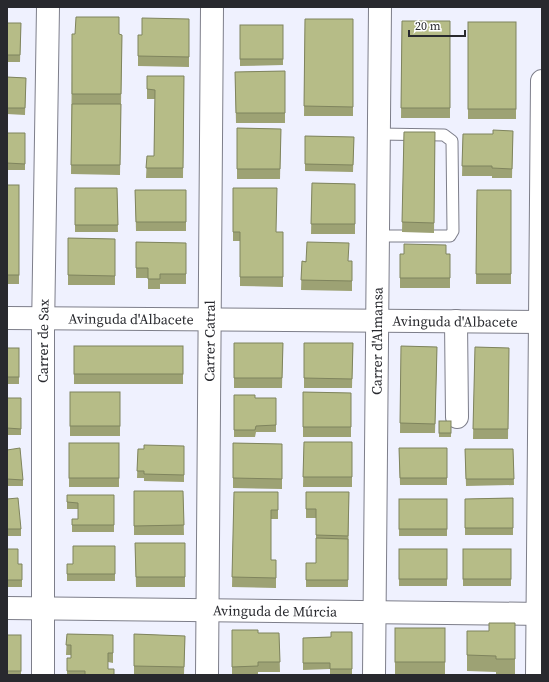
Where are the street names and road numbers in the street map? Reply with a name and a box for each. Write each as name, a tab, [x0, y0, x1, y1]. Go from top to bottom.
street label: Carrer d'Almansa	[367, 286, 387, 395]
street label: Carrer de Sax	[33, 298, 54, 383]
street label: Carrer Catral	[199, 300, 220, 382]
street label: Avinguda d'Albacete	[68, 308, 194, 329]
street label: Avinguda d'Albacete	[392, 311, 518, 332]
street label: Avinguda de Múrcia	[213, 600, 338, 622]

